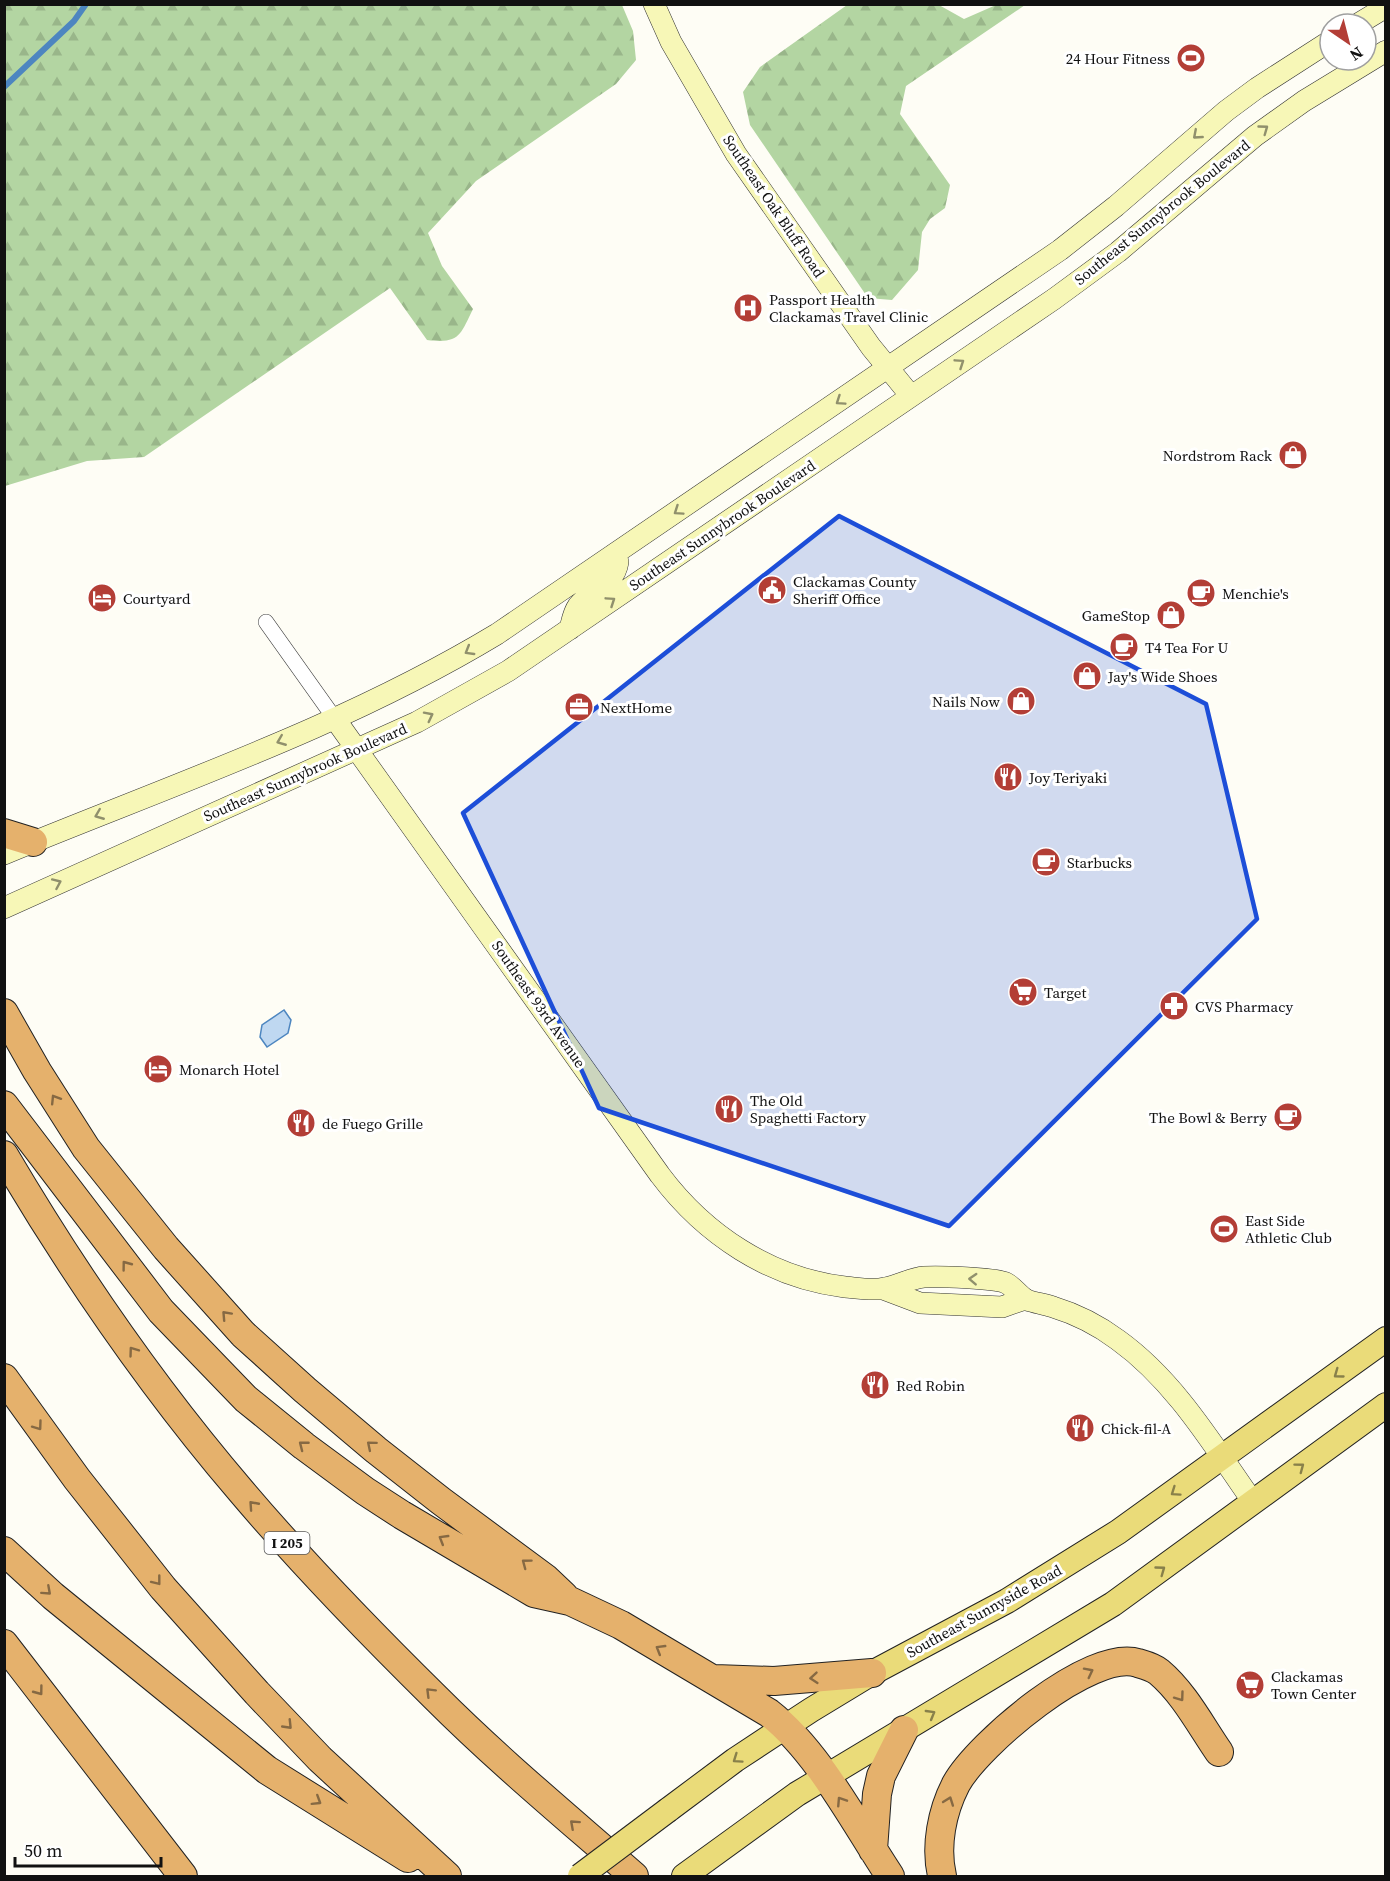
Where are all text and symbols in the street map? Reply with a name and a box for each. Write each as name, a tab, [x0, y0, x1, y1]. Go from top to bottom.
north arrow	[1318, 12, 1378, 72]
sports icon: 24 Hour Fitness	[1175, 42, 1207, 74]
text: N	[1345, 42, 1368, 67]
place label: 24 Hour Fitness	[1066, 48, 1170, 69]
one-way arrow	[1257, 125, 1268, 136]
one-way arrow	[1193, 128, 1203, 139]
street label: Southeast Oak Bluff Road	[718, 130, 830, 282]
street label: Southeast Sunnybrook Boulevard	[1070, 134, 1255, 290]
place label: Passport Health Clackamas Travel Clinic	[769, 289, 928, 327]
hospital icon: Passport Health Clackamas Travel Clinic	[732, 292, 764, 324]
one-way arrow	[953, 359, 964, 370]
one-way arrow	[835, 394, 846, 405]
shop icon: Nordstrom Rack	[1277, 439, 1309, 471]
place label: Nordstrom Rack	[1163, 445, 1273, 466]
street label: Southeast Sunnybrook Boulevard	[625, 454, 820, 595]
one-way arrow	[674, 504, 685, 515]
place label: Clackamas County Sheriff Office	[793, 571, 917, 609]
public building icon: Clackamas County Sheriff Office	[756, 574, 788, 606]
cafe icon: Menchie's	[1185, 577, 1217, 609]
hotel icon: Courtyard	[86, 582, 118, 614]
place label: Menchie's	[1222, 583, 1289, 604]
place label: Courtyard	[123, 588, 191, 609]
one-way arrow	[605, 597, 616, 608]
shop icon: GameStop	[1155, 599, 1187, 631]
place label: GameStop	[1082, 605, 1150, 626]
cafe icon: T4 Tea For U	[1108, 631, 1140, 663]
place label: T4 Tea For U	[1145, 637, 1229, 658]
one-way arrow	[465, 643, 475, 655]
shop icon: Jay's Wide Shoes	[1071, 660, 1103, 692]
place label: Jay's Wide Shoes	[1107, 666, 1217, 687]
shop icon: Nails Now	[1005, 685, 1037, 717]
office icon: NextHome	[563, 691, 595, 723]
place label: Nails Now	[932, 691, 1001, 712]
place label: NextHome	[600, 697, 673, 718]
one-way arrow	[422, 712, 433, 723]
street label: Southeast Sunnybrook Boulevard	[200, 717, 410, 826]
one-way arrow	[276, 734, 287, 746]
restaurant icon: Joy Teriyaki	[992, 761, 1024, 793]
place label: Joy Teriyaki	[1028, 767, 1107, 788]
one-way arrow	[94, 808, 105, 820]
cafe icon: Starbucks	[1030, 846, 1062, 878]
place label: Starbucks	[1067, 852, 1132, 873]
one-way arrow	[51, 878, 62, 890]
street label: Southeast 93rd Avenue	[487, 936, 591, 1072]
supermarket icon: Target	[1007, 976, 1039, 1008]
place label: Target	[1044, 982, 1086, 1003]
pharmacy icon: CVS Pharmacy	[1158, 990, 1190, 1022]
place label: CVS Pharmacy	[1195, 996, 1294, 1017]
hotel icon: Monarch Hotel	[142, 1053, 174, 1085]
place label: Monarch Hotel	[179, 1059, 280, 1080]
place label: The Old Spaghetti Factory	[750, 1090, 867, 1128]
restaurant icon: The Old Spaghetti Factory	[713, 1093, 745, 1125]
one-way arrow	[50, 1095, 62, 1105]
cafe icon: The Bowl & Berry	[1272, 1101, 1304, 1133]
restaurant icon: de Fuego Grille	[285, 1107, 317, 1139]
place label: The Bowl & Berry	[1149, 1107, 1267, 1128]
place label: de Fuego Grille	[322, 1113, 424, 1134]
place label: East Side Athletic Club	[1245, 1210, 1332, 1248]
sports icon: East Side Athletic Club	[1208, 1213, 1240, 1245]
one-way arrow	[122, 1260, 133, 1271]
one-way arrow	[969, 1273, 978, 1286]
one-way arrow	[222, 1311, 233, 1322]
one-way arrow	[129, 1347, 140, 1358]
one-way arrow	[1334, 1366, 1345, 1377]
restaurant icon: Red Robin	[859, 1369, 891, 1401]
place label: Red Robin	[896, 1375, 965, 1396]
restaurant icon: Chick-fil-A	[1064, 1412, 1096, 1444]
place label: Chick-fil-A	[1101, 1418, 1171, 1439]
one-way arrow	[31, 1419, 42, 1430]
one-way arrow	[299, 1441, 310, 1452]
one-way arrow	[367, 1442, 378, 1453]
one-way arrow	[1294, 1464, 1305, 1475]
one-way arrow	[1170, 1485, 1181, 1496]
one-way arrow	[249, 1501, 260, 1512]
road number: I 205	[264, 1532, 310, 1554]
one-way arrow	[439, 1535, 449, 1546]
street label: Southeast Sunnyside Road	[903, 1559, 1066, 1663]
one-way arrow	[521, 1560, 532, 1571]
one-way arrow	[1154, 1566, 1165, 1577]
one-way arrow	[149, 1574, 160, 1585]
one-way arrow	[41, 1584, 51, 1595]
one-way arrow	[656, 1644, 666, 1656]
place label: Clackamas Town Center	[1271, 1666, 1357, 1704]
one-way arrow	[1083, 1667, 1094, 1679]
supermarket icon: Clackamas Town Center	[1234, 1669, 1266, 1701]
one-way arrow	[809, 1672, 818, 1685]
one-way arrow	[32, 1684, 43, 1695]
one-way arrow	[427, 1689, 438, 1700]
one-way arrow	[1173, 1690, 1184, 1701]
one-way arrow	[925, 1709, 935, 1721]
one-way arrow	[280, 1718, 291, 1729]
one-way arrow	[732, 1752, 743, 1763]
one-way arrow	[311, 1793, 321, 1805]
one-way arrow	[942, 1796, 955, 1807]
one-way arrow	[837, 1797, 848, 1808]
one-way arrow	[570, 1820, 581, 1831]
scale bar	[15, 1830, 160, 1868]
text: 50 m	[24, 1838, 62, 1863]

